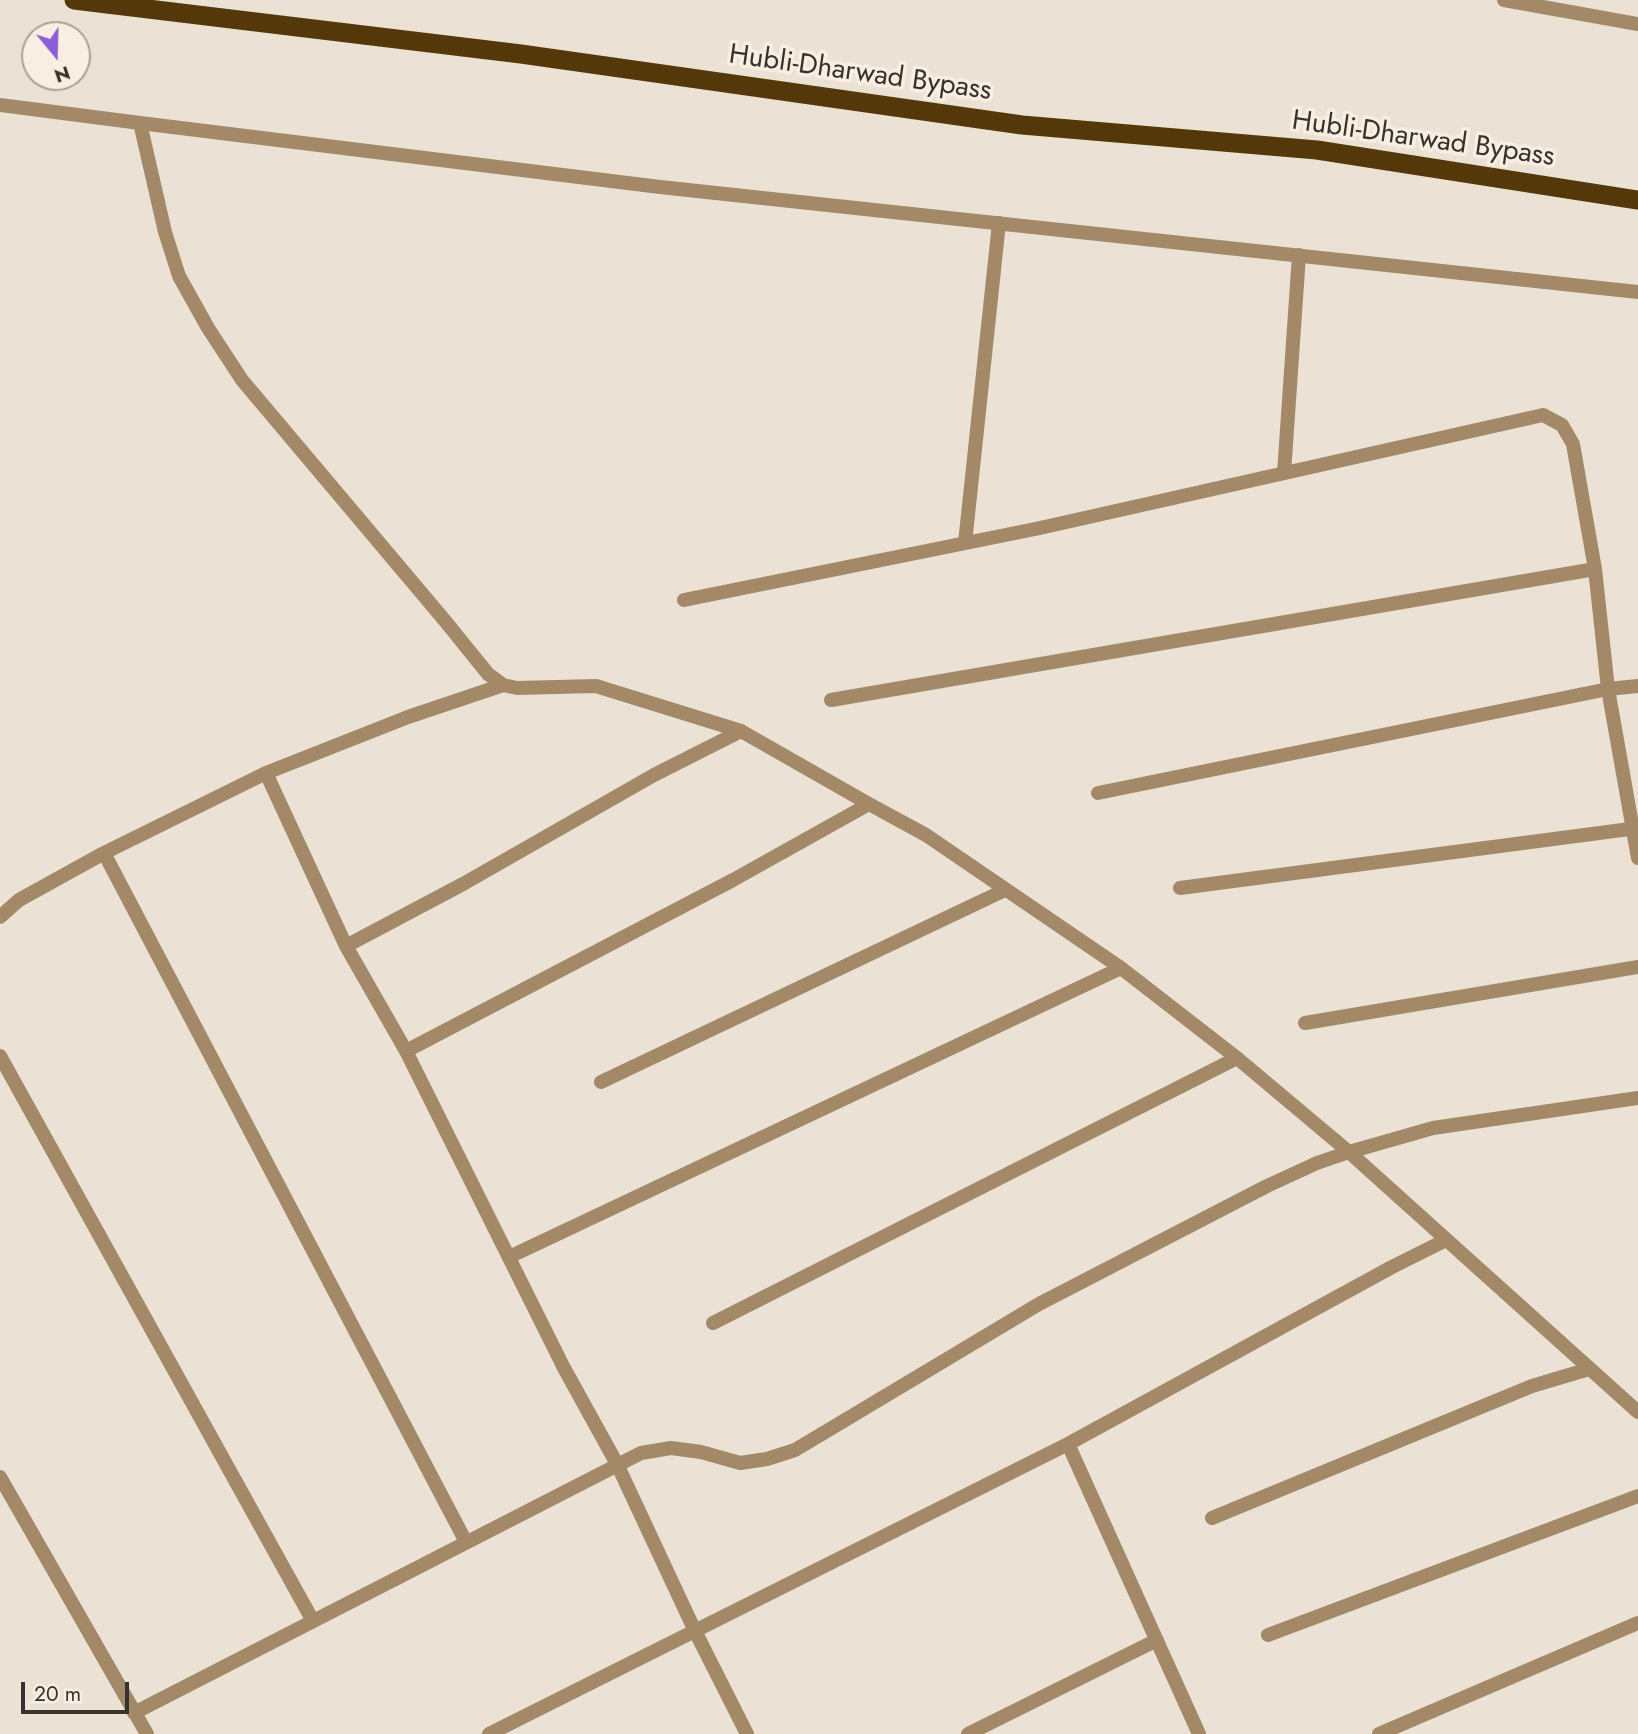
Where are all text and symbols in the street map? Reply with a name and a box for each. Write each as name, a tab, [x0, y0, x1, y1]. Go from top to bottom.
north arrow	[21, 21, 91, 91]
street label: Hubli-Dharwad Bypass	[727, 39, 993, 109]
text: N	[51, 59, 74, 90]
street label: Hubli-Dharwad Bypass	[1290, 105, 1556, 175]
scale bar	[24, 1668, 133, 1712]
text: 20 m	[34, 1679, 81, 1709]

